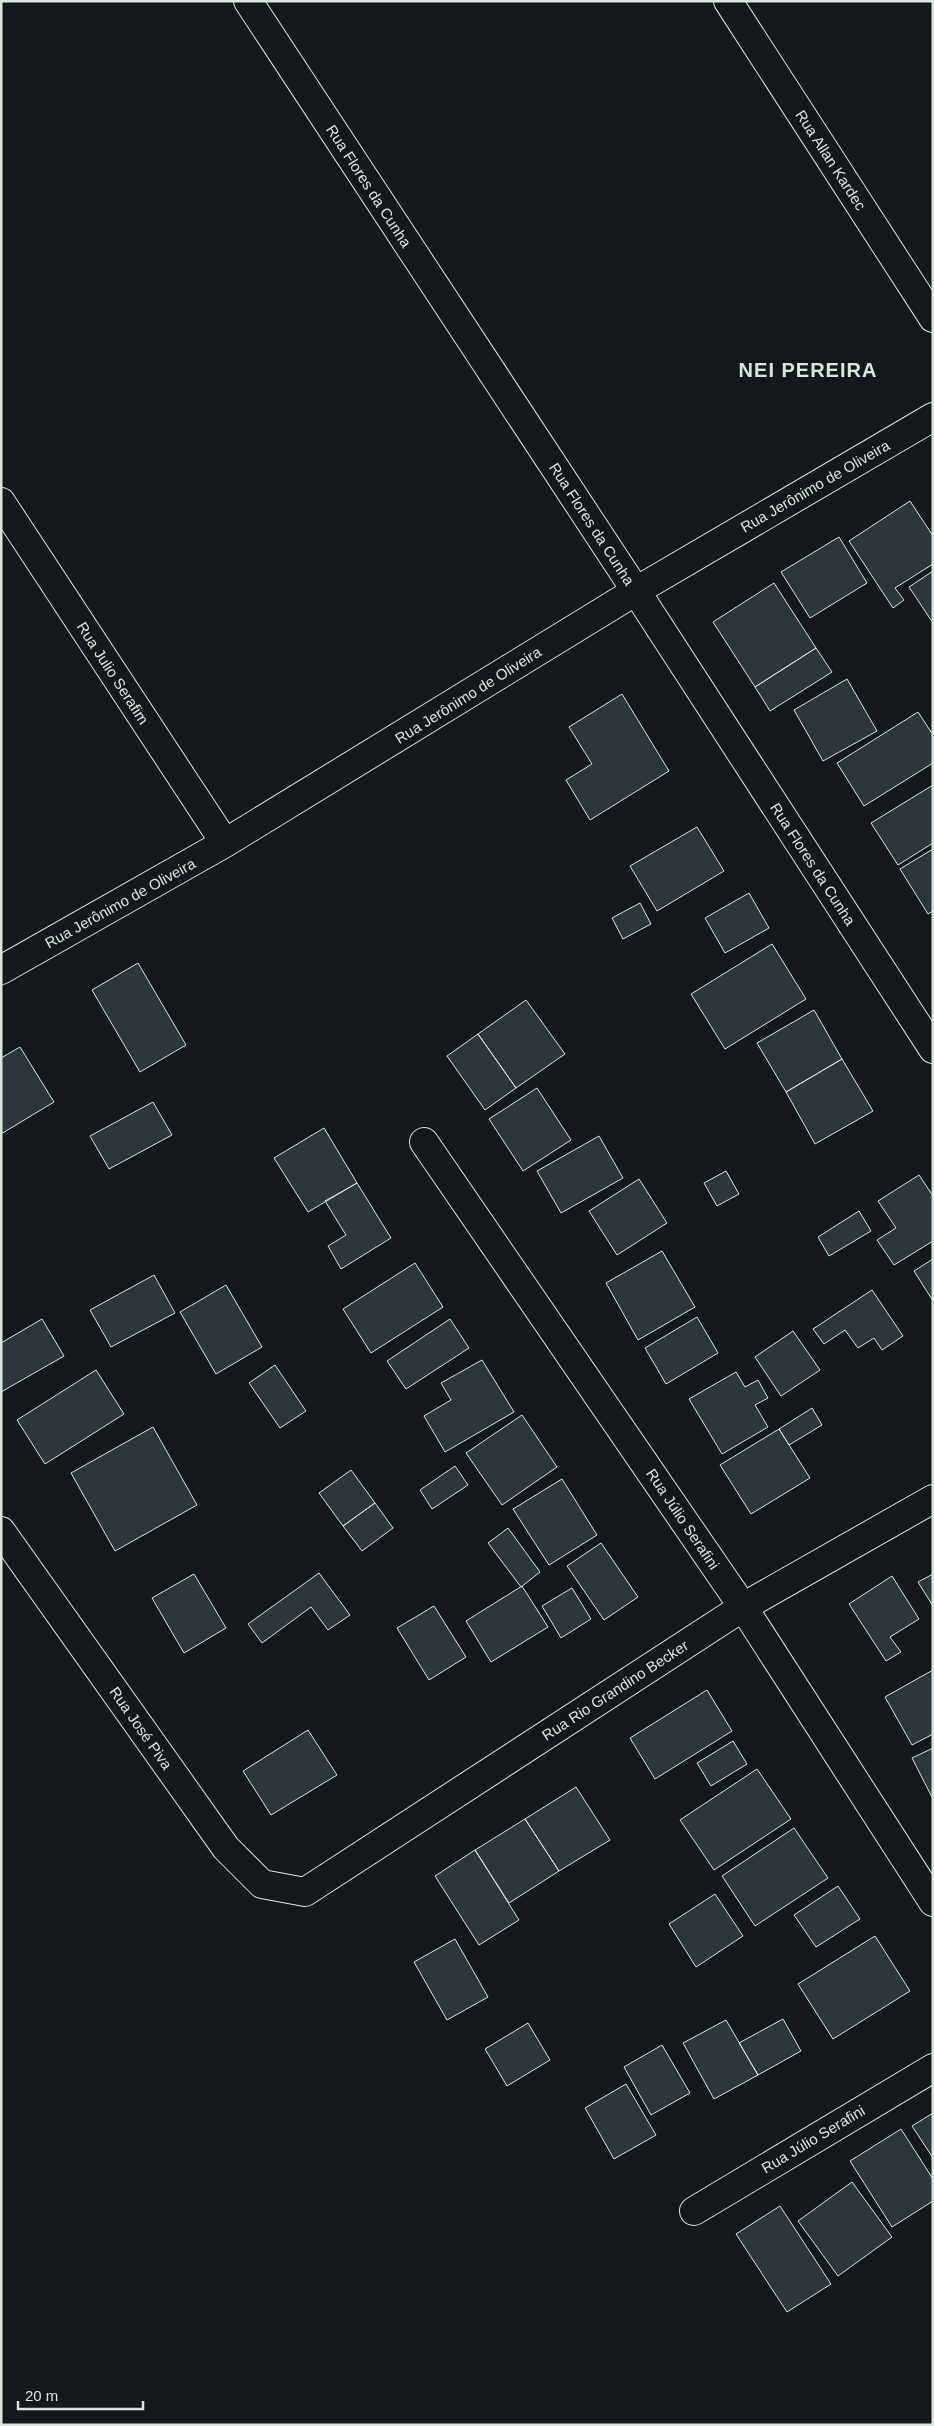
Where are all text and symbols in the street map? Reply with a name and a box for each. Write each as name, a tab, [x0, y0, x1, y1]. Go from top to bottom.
street label: Rua Allan Kardec	[792, 107, 870, 214]
street label: Rua Flores da Cunha	[323, 122, 415, 251]
district label: NEI PEREIRA	[739, 359, 877, 381]
street label: Rua Jerônimo de Oliveira	[737, 436, 893, 536]
street label: Rua Flores da Cunha	[546, 460, 638, 589]
street label: Rua Julio Serafim	[74, 619, 152, 727]
street label: Rua Jerônimo de Oliveira	[392, 643, 545, 747]
street label: Rua Flores da Cunha	[767, 800, 859, 929]
street label: Rua Jerônimo de Oliveira	[42, 854, 199, 951]
street label: Rua Júlio Serafini	[643, 1466, 723, 1572]
street label: Rua Rio Grandino Becker	[539, 1636, 691, 1744]
street label: Rua José Piva	[106, 1684, 176, 1773]
street label: Rua Júlio Serafini	[758, 2101, 868, 2177]
scale bar	[18, 2378, 142, 2410]
text: 20 m	[25, 2387, 58, 2404]

